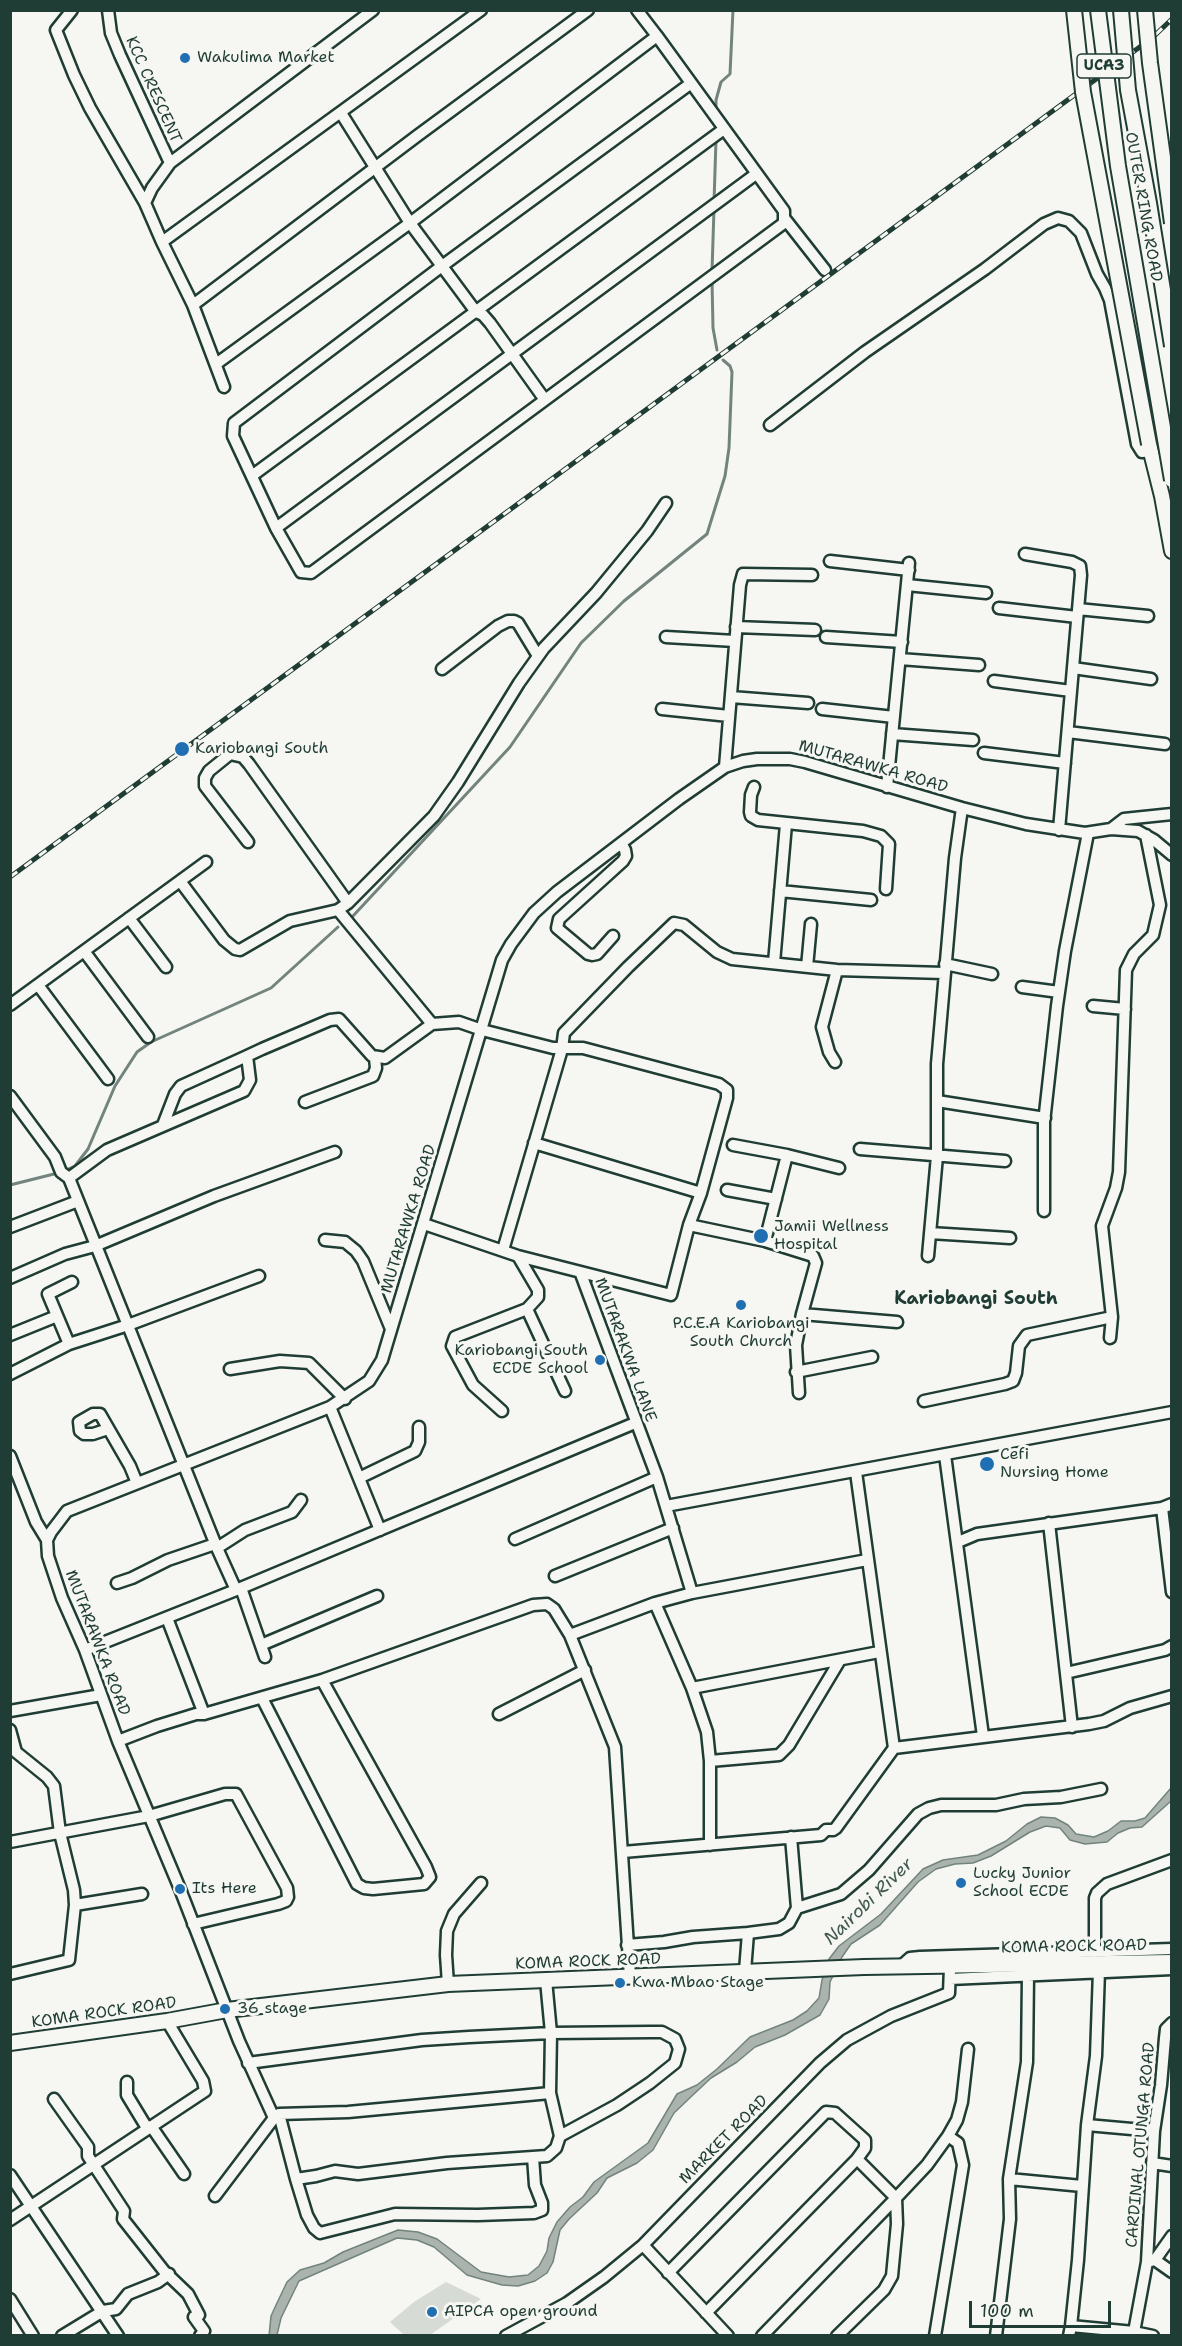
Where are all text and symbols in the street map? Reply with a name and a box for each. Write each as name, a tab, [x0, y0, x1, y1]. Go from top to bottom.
street label: KCC CRESCENT	[121, 34, 185, 146]
place label: Wakulima Market	[197, 48, 334, 68]
marker: Wakulima Market	[178, 51, 192, 65]
road number: UCA3	[1077, 54, 1131, 78]
street label: OUTER RING ROAD	[1120, 131, 1166, 283]
street label: MUTARAWKA ROAD	[796, 736, 950, 798]
place label: Kariobangi South	[195, 739, 328, 759]
marker: Kariobangi South	[173, 740, 191, 758]
street label: MUTARAWKA ROAD	[377, 1142, 441, 1296]
place label: Jamii Wellness Hospital	[774, 1217, 889, 1255]
marker: Jamii Wellness Hospital	[752, 1227, 770, 1245]
street label: MUTARAKWA LANE	[590, 1275, 660, 1425]
district label: Kariobangi South	[894, 1288, 1058, 1310]
marker: P.C.E.A Kariobangi South Church	[734, 1298, 748, 1312]
place label: P.C.E.A Kariobangi South Church	[672, 1314, 810, 1352]
place label: Kariobangi South ECDE School	[455, 1341, 588, 1379]
marker: Kariobangi South ECDE School	[593, 1353, 607, 1367]
place label: Cefi Nursing Home	[1000, 1445, 1109, 1483]
marker: Cefi Nursing Home	[978, 1455, 996, 1473]
street label: MUTARAWKA ROAD	[60, 1567, 134, 1719]
water label: Nairobi River	[820, 1854, 918, 1950]
place label: Lucky Junior School ECDE	[973, 1864, 1071, 1902]
marker: Lucky Junior School ECDE	[954, 1876, 968, 1890]
place label: Its Here	[192, 1879, 257, 1899]
marker: Its Here	[173, 1882, 187, 1896]
street label: KOMA ROCK ROAD	[1001, 1936, 1147, 1958]
street label: KOMA ROCK ROAD	[515, 1950, 661, 1974]
place label: Kwa Mbao Stage	[632, 1973, 764, 1993]
marker: Kwa Mbao Stage	[613, 1976, 627, 1990]
street label: KOMA ROCK ROAD	[30, 1993, 178, 2033]
place label: 36 stage	[237, 1999, 307, 2019]
marker: 36 stage	[218, 2002, 232, 2016]
street label: CARDINAL OTUNGA ROAD	[1122, 2041, 1160, 2249]
street label: MARKET ROAD	[676, 2092, 772, 2188]
scale bar	[972, 2289, 1114, 2327]
text: 100 m	[980, 2299, 1034, 2323]
place label: AIPCA open ground	[444, 2302, 598, 2322]
marker: AIPCA open ground	[425, 2305, 439, 2319]

